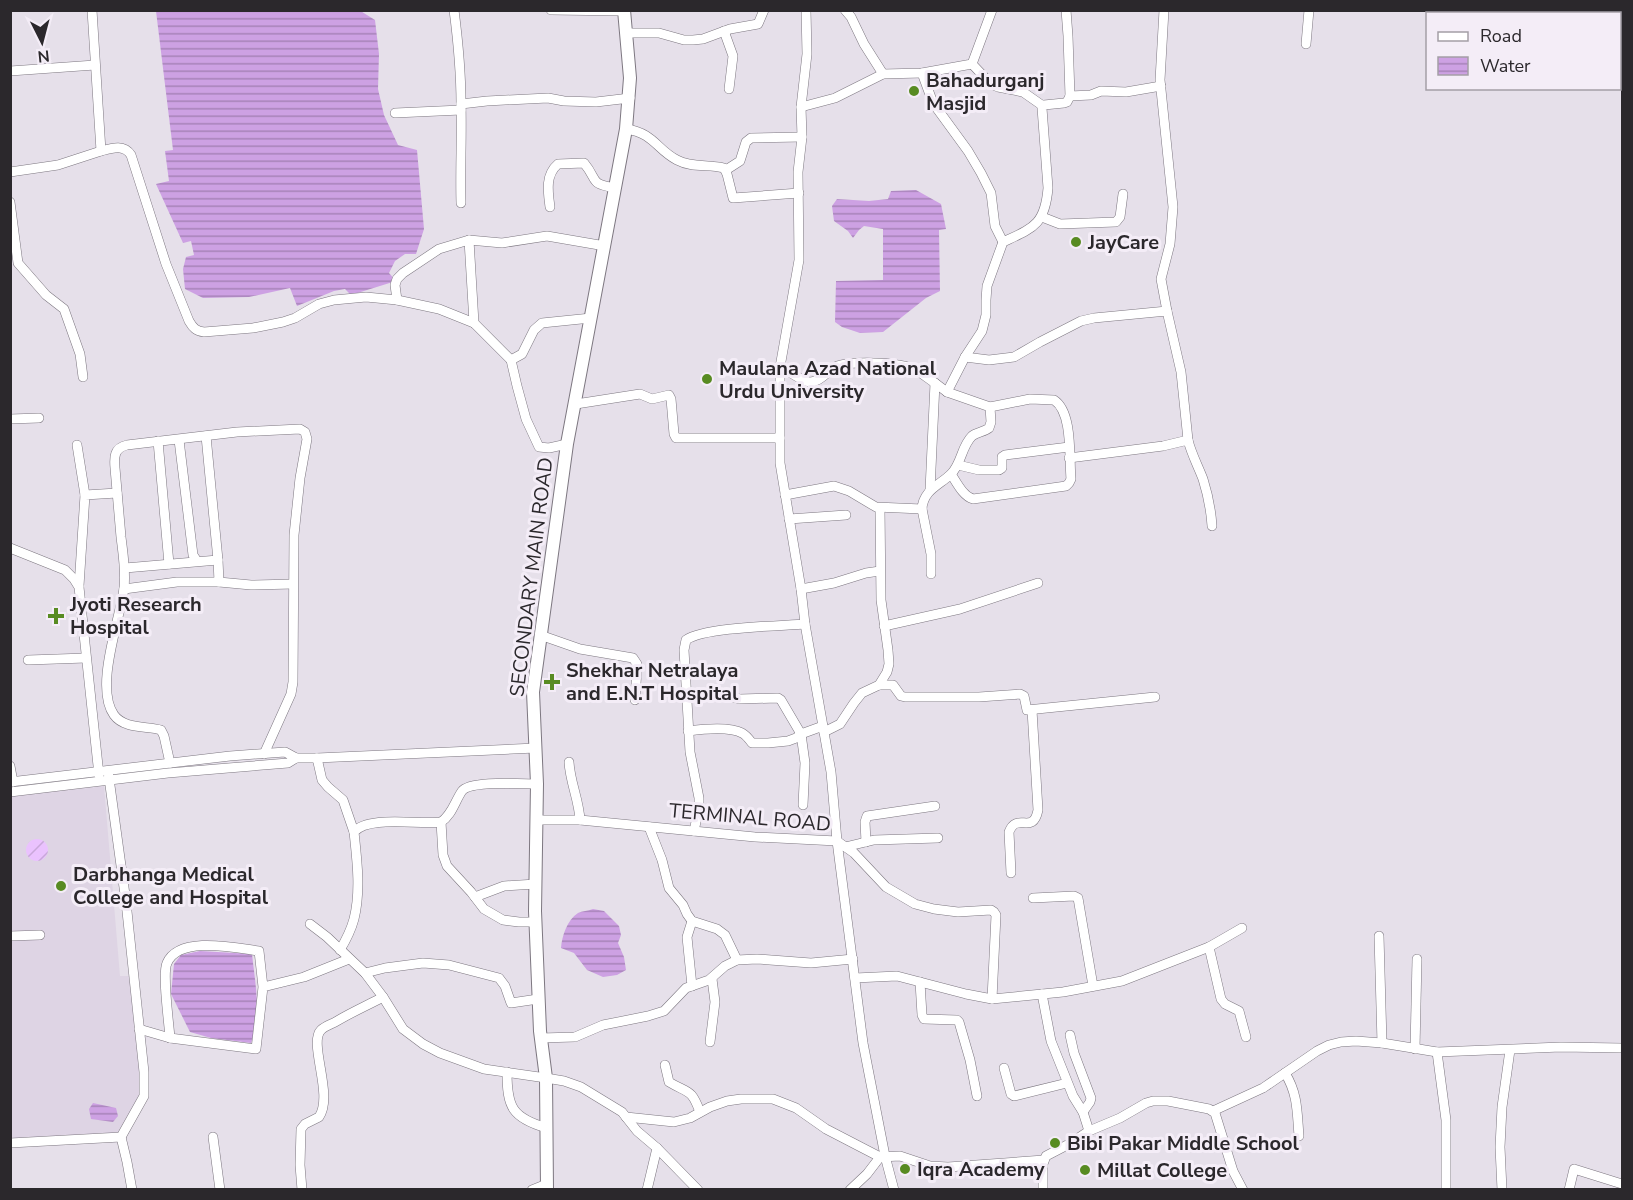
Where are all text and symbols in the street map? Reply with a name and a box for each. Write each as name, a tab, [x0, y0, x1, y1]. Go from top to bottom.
north arrow	[12, 12, 72, 72]
legend	[1426, 12, 1621, 90]
text: Road	[1480, 24, 1522, 48]
text: N	[36, 44, 51, 67]
text: Water	[1480, 54, 1531, 78]
place label: Bahadurganj Masjid	[926, 67, 1045, 117]
marker: Bahadurganj Masjid	[907, 84, 921, 98]
place label: JayCare	[1087, 229, 1159, 256]
marker: JayCare	[1069, 235, 1083, 249]
place label: Maulana Azad National Urdu University	[719, 355, 937, 405]
marker: Maulana Azad National Urdu University	[700, 372, 714, 386]
street label: SECONDARY MAIN ROAD	[503, 456, 560, 698]
place label: Jyoti Research Hospital	[69, 591, 202, 641]
marker: Jyoti Research Hospital	[47, 607, 65, 625]
place label: Shekhar Netralaya and E.N.T Hospital	[566, 657, 739, 707]
marker: Shekhar Netralaya and E.N.T Hospital	[543, 673, 561, 691]
street label: TERMINAL ROAD	[668, 797, 832, 838]
place label: Darbhanga Medical College and Hospital	[73, 861, 269, 911]
marker: Darbhanga Medical College and Hospital	[54, 879, 68, 893]
place label: Bibi Pakar Middle School	[1067, 1130, 1299, 1157]
marker: Bibi Pakar Middle School	[1048, 1136, 1062, 1150]
place label: Iqra Academy	[917, 1156, 1045, 1183]
place label: Millat College	[1097, 1157, 1227, 1184]
marker: Iqra Academy	[898, 1162, 912, 1176]
marker: Millat College	[1078, 1163, 1092, 1177]

